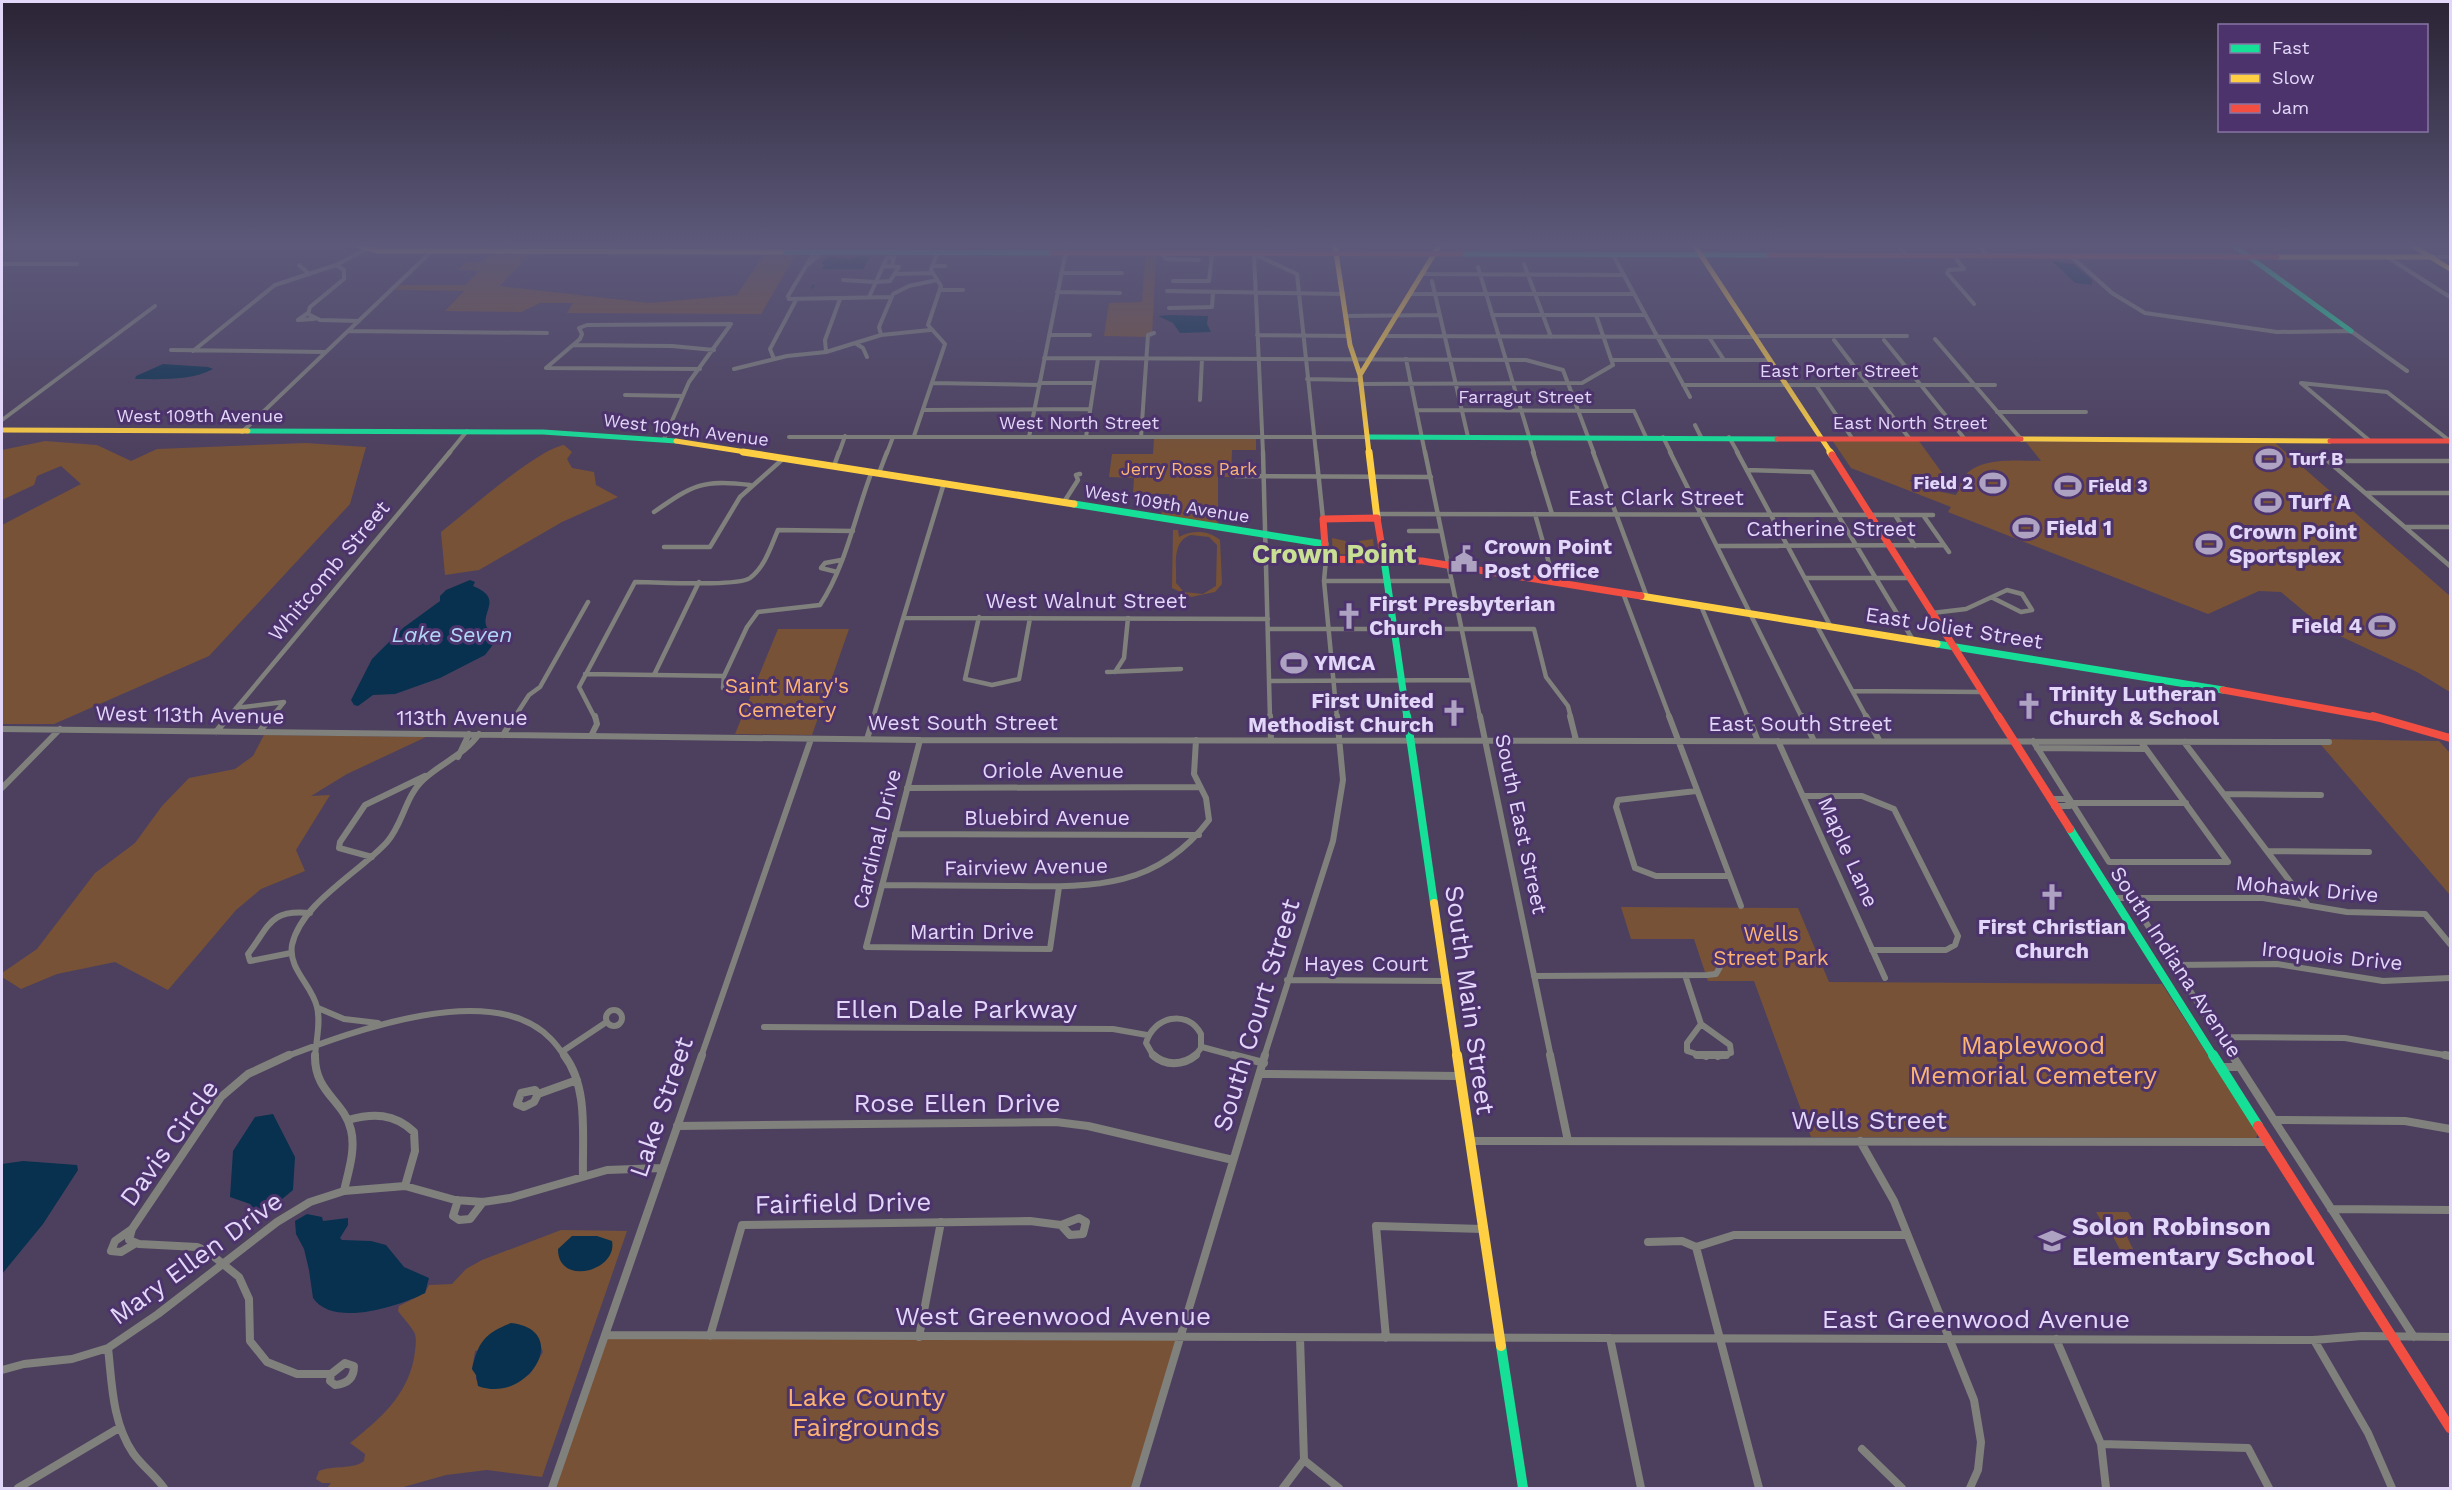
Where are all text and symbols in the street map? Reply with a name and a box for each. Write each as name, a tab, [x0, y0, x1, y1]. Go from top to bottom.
legend	[2218, 24, 2428, 132]
text: Fast	[2272, 37, 2310, 58]
text: Slow	[2272, 67, 2315, 88]
text: Jam	[2272, 97, 2309, 118]
street label: East Porter Street	[1760, 360, 1919, 381]
street label: Farragut Street	[1458, 386, 1592, 407]
street label: West 109th Avenue	[117, 405, 283, 426]
street label: West 109th Avenue	[602, 409, 770, 450]
street label: West North Street	[999, 412, 1159, 433]
street label: East North Street	[1833, 412, 1988, 433]
sports icon: Turf B	[2254, 444, 2284, 474]
place label: Turf B	[2289, 448, 2343, 469]
park label: Jerry Ross Park	[1121, 458, 1257, 479]
sports icon: Field 2	[1978, 468, 2008, 498]
sports icon: Field 3	[2053, 471, 2083, 501]
place label: Field 2	[1913, 472, 1973, 493]
place label: Field 3	[2088, 475, 2148, 496]
street label: West 109th Avenue	[1083, 480, 1251, 527]
street label: East Clark Street	[1568, 485, 1744, 510]
sports icon: Turf A	[2253, 487, 2283, 517]
place label: Turf A	[2288, 489, 2352, 514]
street label: Whitcomb Street	[263, 495, 395, 646]
sports icon: Field 1	[2011, 513, 2041, 543]
place label: Field 1	[2046, 515, 2112, 540]
street label: Catherine Street	[1746, 516, 1916, 541]
place label: Crown Point Sportsplex	[2229, 519, 2357, 568]
sports icon: Crown Point Sportsplex	[2194, 529, 2224, 559]
place label: Crown Point Post Office	[1484, 534, 1612, 583]
district label: Crown Point	[1252, 538, 1416, 570]
public building icon: Crown Point Post Office	[1449, 544, 1479, 574]
street label: West Walnut Street	[986, 588, 1187, 613]
place label: First Presbyterian Church	[1369, 591, 1556, 640]
church icon: First Presbyterian Church	[1334, 601, 1364, 631]
street label: East Joliet Street	[1864, 601, 2045, 654]
sports icon: Field 4	[2367, 611, 2397, 641]
place label: Field 4	[2291, 613, 2362, 638]
water label: Lake Seven	[392, 622, 512, 647]
sports icon: YMCA	[1279, 648, 1309, 678]
place label: YMCA	[1314, 650, 1376, 675]
park label: Saint Mary's Cemetery	[725, 673, 849, 722]
place label: Trinity Lutheran Church & School	[2049, 681, 2219, 730]
place label: First United Methodist Church	[1248, 688, 1434, 737]
church icon: Trinity Lutheran Church & School	[2014, 691, 2044, 721]
church icon: First United Methodist Church	[1439, 698, 1469, 728]
street label: West 113th Avenue	[95, 700, 285, 729]
street label: 113th Avenue	[396, 705, 528, 730]
street label: West South Street	[868, 710, 1058, 735]
street label: East South Street	[1708, 711, 1892, 736]
street label: South East Street	[1490, 732, 1553, 916]
street label: Oriole Avenue	[982, 758, 1124, 783]
street label: Cardinal Drive	[847, 766, 906, 911]
street label: Maple Lane	[1813, 793, 1884, 911]
street label: Bluebird Avenue	[964, 805, 1130, 830]
street label: Fairview Avenue	[944, 853, 1108, 880]
street label: South Indiana Avenue	[2105, 862, 2248, 1062]
street label: Mohawk Drive	[2235, 870, 2380, 907]
church icon: First Christian Church	[2037, 882, 2067, 912]
street label: South Main Street	[1439, 884, 1501, 1117]
street label: South Court Street	[1206, 895, 1306, 1135]
place label: First Christian Church	[1978, 914, 2126, 963]
street label: Martin Drive	[910, 919, 1034, 944]
park label: Wells Street Park	[1713, 921, 1829, 970]
street label: Iroquois Drive	[2260, 936, 2404, 975]
street label: Hayes Court	[1304, 951, 1428, 976]
street label: Ellen Dale Parkway	[835, 994, 1078, 1024]
park label: Maplewood Memorial Cemetery	[1909, 1030, 2157, 1090]
street label: Lake Street	[623, 1033, 699, 1181]
street label: Davis Circle	[113, 1074, 225, 1212]
street label: Rose Ellen Drive	[853, 1088, 1061, 1118]
street label: Wells Street	[1791, 1105, 1947, 1135]
street label: Mary Ellen Drive	[104, 1185, 288, 1331]
street label: Fairfield Drive	[754, 1186, 932, 1220]
place label: Solon Robinson Elementary School	[2072, 1211, 2315, 1271]
school or university icon: Solon Robinson Elementary School	[2037, 1226, 2067, 1256]
street label: West Greenwood Avenue	[895, 1301, 1211, 1331]
street label: East Greenwood Avenue	[1822, 1304, 2130, 1334]
park label: Lake County Fairgrounds	[787, 1382, 946, 1442]

